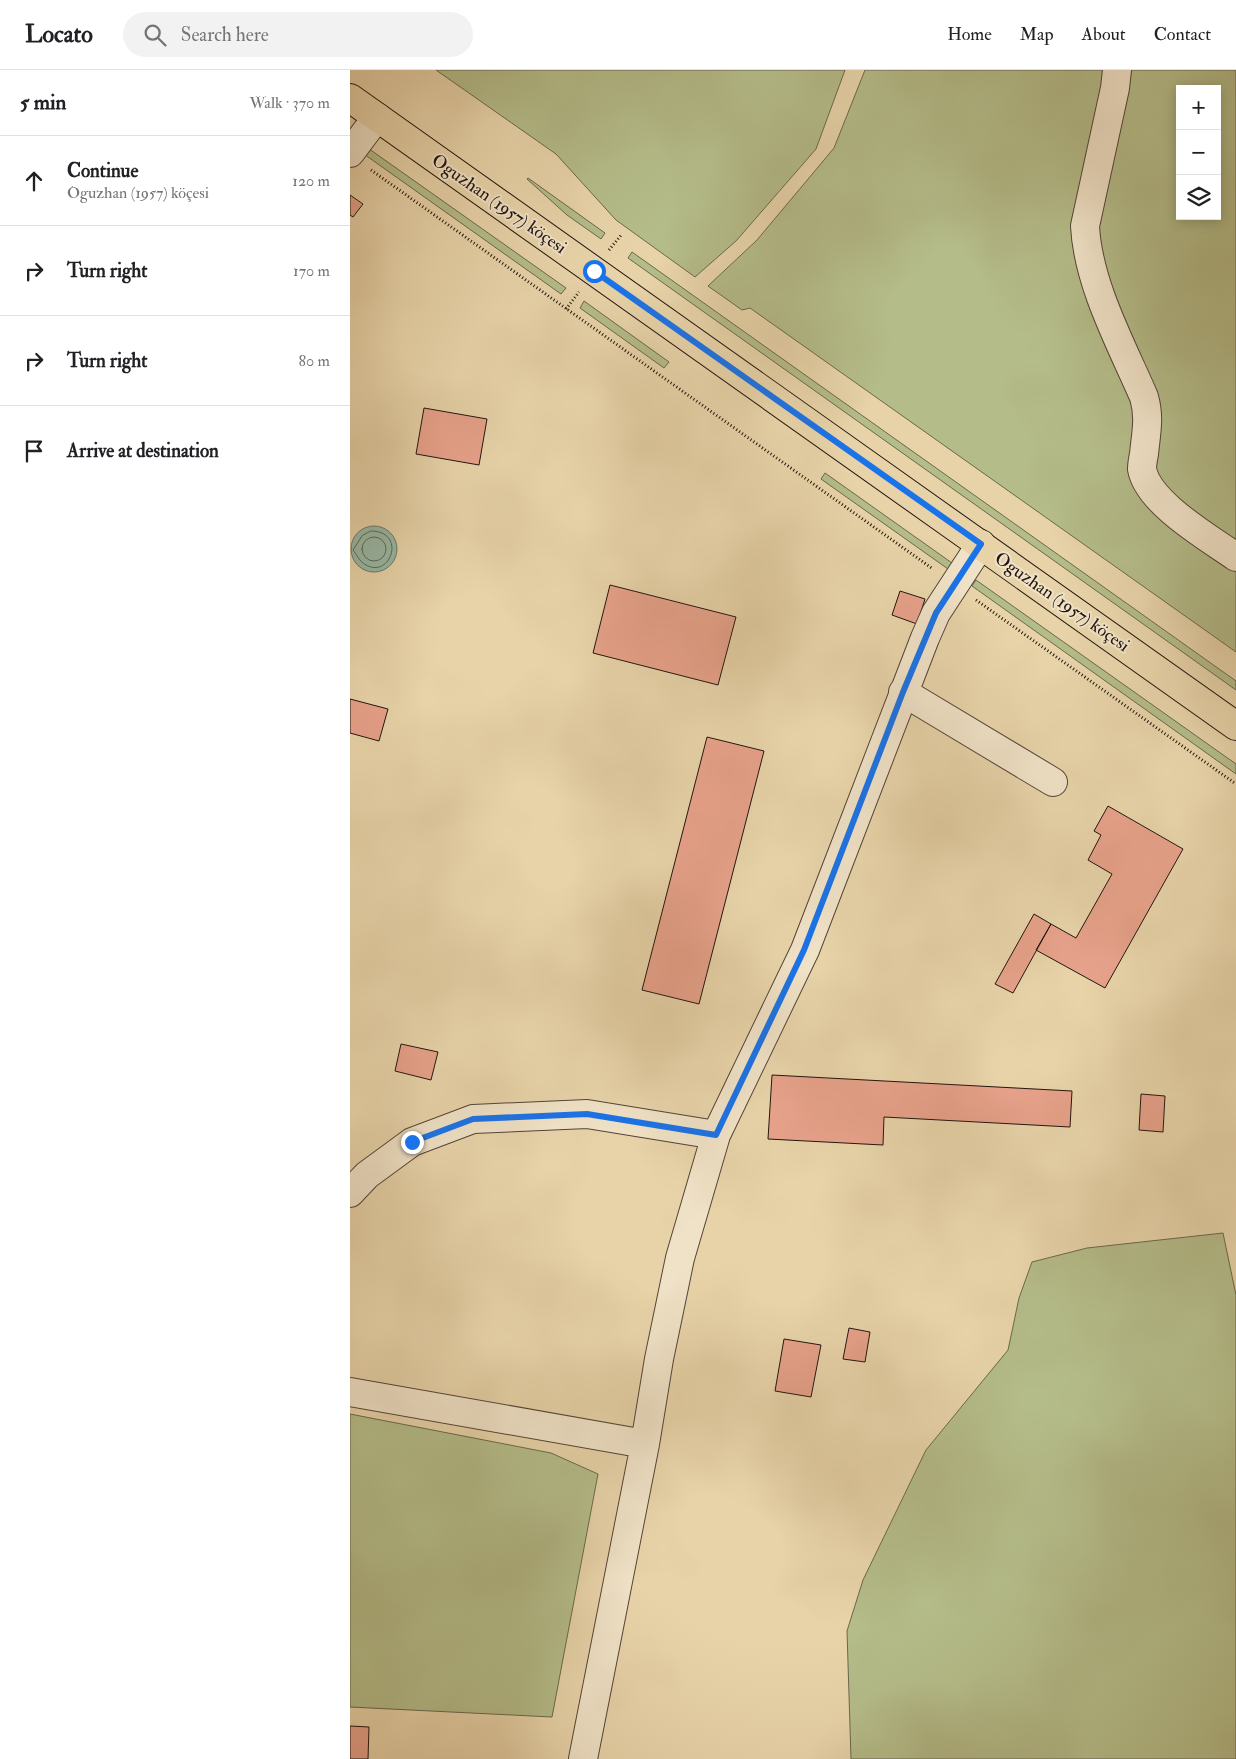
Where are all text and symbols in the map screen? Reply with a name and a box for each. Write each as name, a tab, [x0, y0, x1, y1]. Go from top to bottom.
search box	[123, 12, 473, 57]
text: Locato	[25, 19, 93, 50]
icon: search	[141, 21, 169, 49]
text: Search here	[181, 23, 269, 47]
text: Home	[947, 23, 992, 46]
text: Map	[1020, 23, 1054, 46]
text: About	[1082, 23, 1126, 46]
text: Contact	[1154, 23, 1211, 46]
map controls	[1176, 85, 1221, 220]
button: +	[1176, 85, 1221, 130]
text: 5 min	[20, 89, 66, 116]
text: Walk · 370 m	[249, 93, 330, 113]
button: −	[1176, 130, 1221, 175]
street label: Oguzhan (1957) köçesi	[427, 149, 571, 259]
text: Continue	[67, 159, 138, 183]
icon: ahead	[20, 167, 48, 195]
text: 120 m	[292, 171, 330, 191]
button: layers	[1176, 175, 1221, 220]
text: Oguzhan (1957) köçesi	[67, 183, 209, 203]
icon: right	[20, 257, 48, 285]
text: Turn right	[67, 259, 147, 283]
route start	[583, 260, 606, 283]
text: 170 m	[293, 261, 330, 281]
icon: right	[20, 347, 48, 375]
text: Turn right	[67, 349, 147, 373]
text: 80 m	[299, 351, 330, 371]
icon: arrive	[20, 437, 48, 465]
text: Arrive at destination	[67, 439, 219, 463]
street label: Oguzhan (1957) köçesi	[990, 547, 1134, 657]
route end	[401, 1131, 424, 1154]

